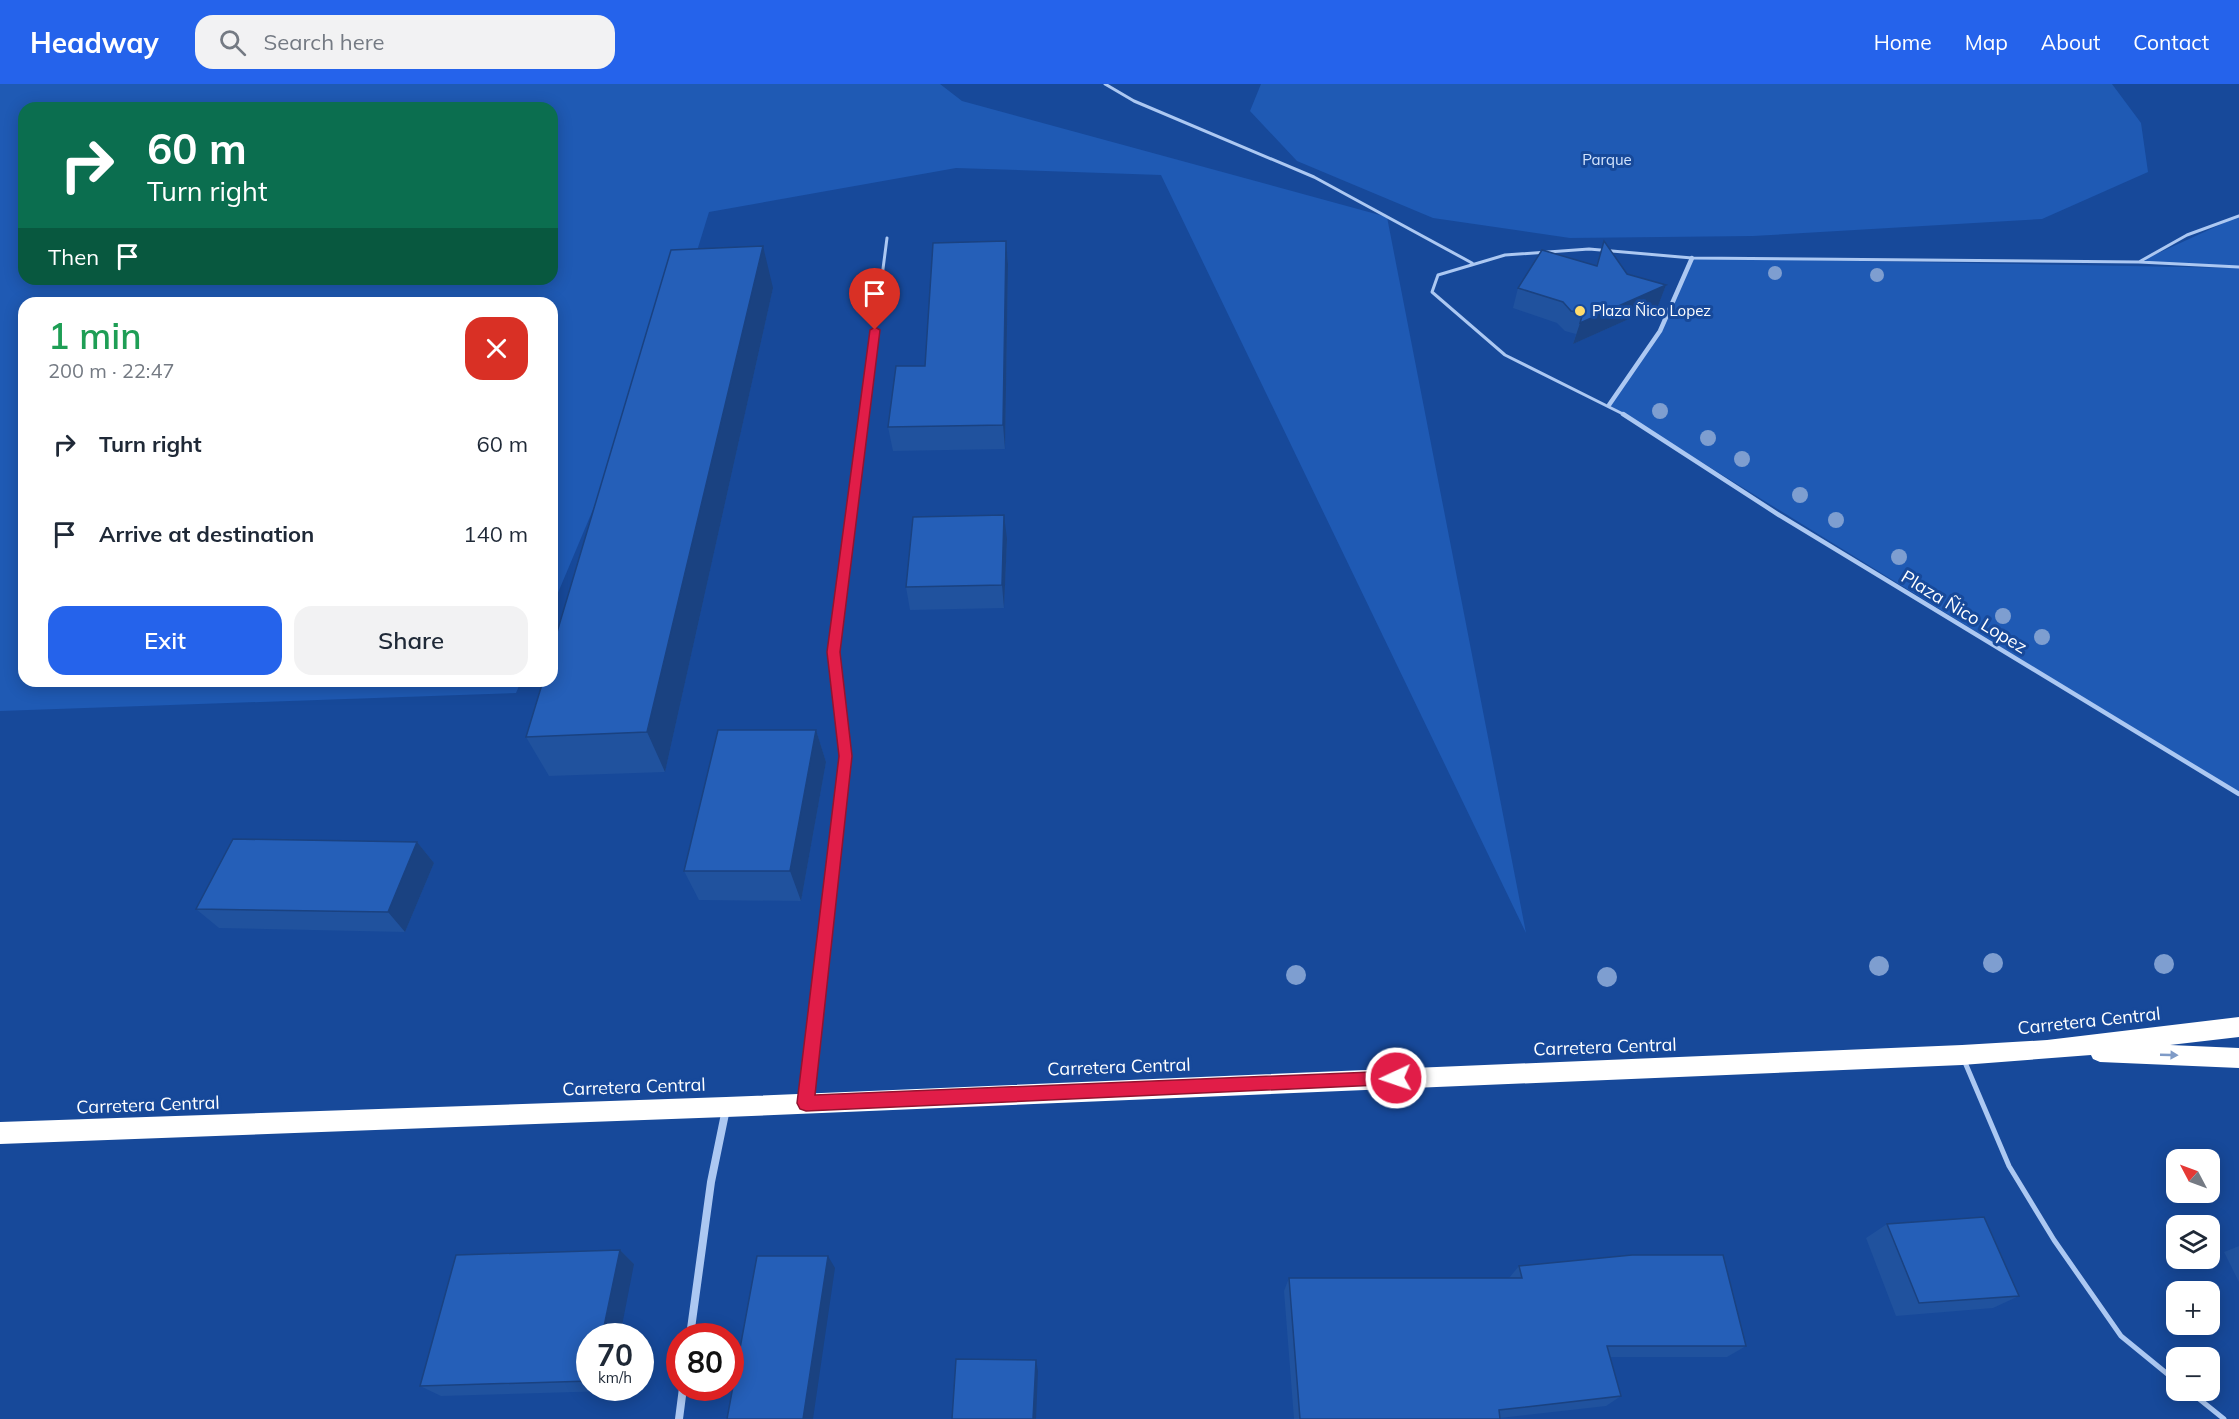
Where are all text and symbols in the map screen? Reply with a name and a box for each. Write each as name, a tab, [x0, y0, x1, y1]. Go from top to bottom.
search box	[195, 15, 615, 69]
text: Headway	[30, 25, 159, 60]
icon: search	[216, 26, 249, 59]
text: Search here	[264, 28, 385, 56]
text: Home	[1874, 29, 1932, 55]
text: Map	[1965, 29, 2008, 55]
text: About	[2041, 29, 2100, 55]
text: Contact	[2133, 29, 2209, 55]
text: 60 m	[147, 122, 247, 175]
icon: right	[48, 126, 126, 204]
park label: Parque	[1582, 150, 1632, 169]
text: Turn right	[147, 174, 267, 208]
icon: arrive	[111, 240, 144, 273]
text: Then	[48, 243, 99, 271]
pin	[849, 268, 900, 330]
icon: arrive	[858, 277, 891, 310]
place label: Plaza Ñico Lopez	[1592, 301, 1711, 320]
marker: Plaza Ñico Lopez	[1573, 304, 1587, 318]
text: 1 min	[48, 313, 142, 358]
button: close	[465, 317, 528, 380]
text: 200 m · 22:47	[48, 358, 174, 383]
icon: right	[48, 428, 81, 461]
text: Turn right	[99, 430, 202, 458]
text: 60 m	[477, 430, 528, 458]
icon: arrive	[48, 518, 81, 551]
text: Arrive at destination	[99, 520, 314, 548]
text: 140 m	[463, 520, 528, 548]
street label: Plaza Ñico Lopez	[1897, 565, 2031, 658]
button: Exit	[48, 606, 282, 675]
button: Share	[294, 606, 528, 675]
street label: Carretera Central	[2016, 1002, 2161, 1039]
street label: Carretera Central	[1533, 1033, 1677, 1060]
position arrow	[1364, 1046, 1428, 1110]
one-way arrow	[2159, 1050, 2178, 1060]
street label: Carretera Central	[1047, 1053, 1191, 1080]
street label: Carretera Central	[562, 1073, 706, 1100]
street label: Carretera Central	[76, 1091, 220, 1118]
north arrow	[2166, 1149, 2220, 1203]
map controls	[2166, 1149, 2220, 1401]
button: layers	[2166, 1215, 2220, 1269]
button: +	[2166, 1281, 2220, 1335]
speed limit sign: 80	[666, 1323, 744, 1401]
text: 70	[597, 1336, 633, 1374]
button: −	[2166, 1347, 2220, 1401]
text: km/h	[598, 1368, 632, 1387]

